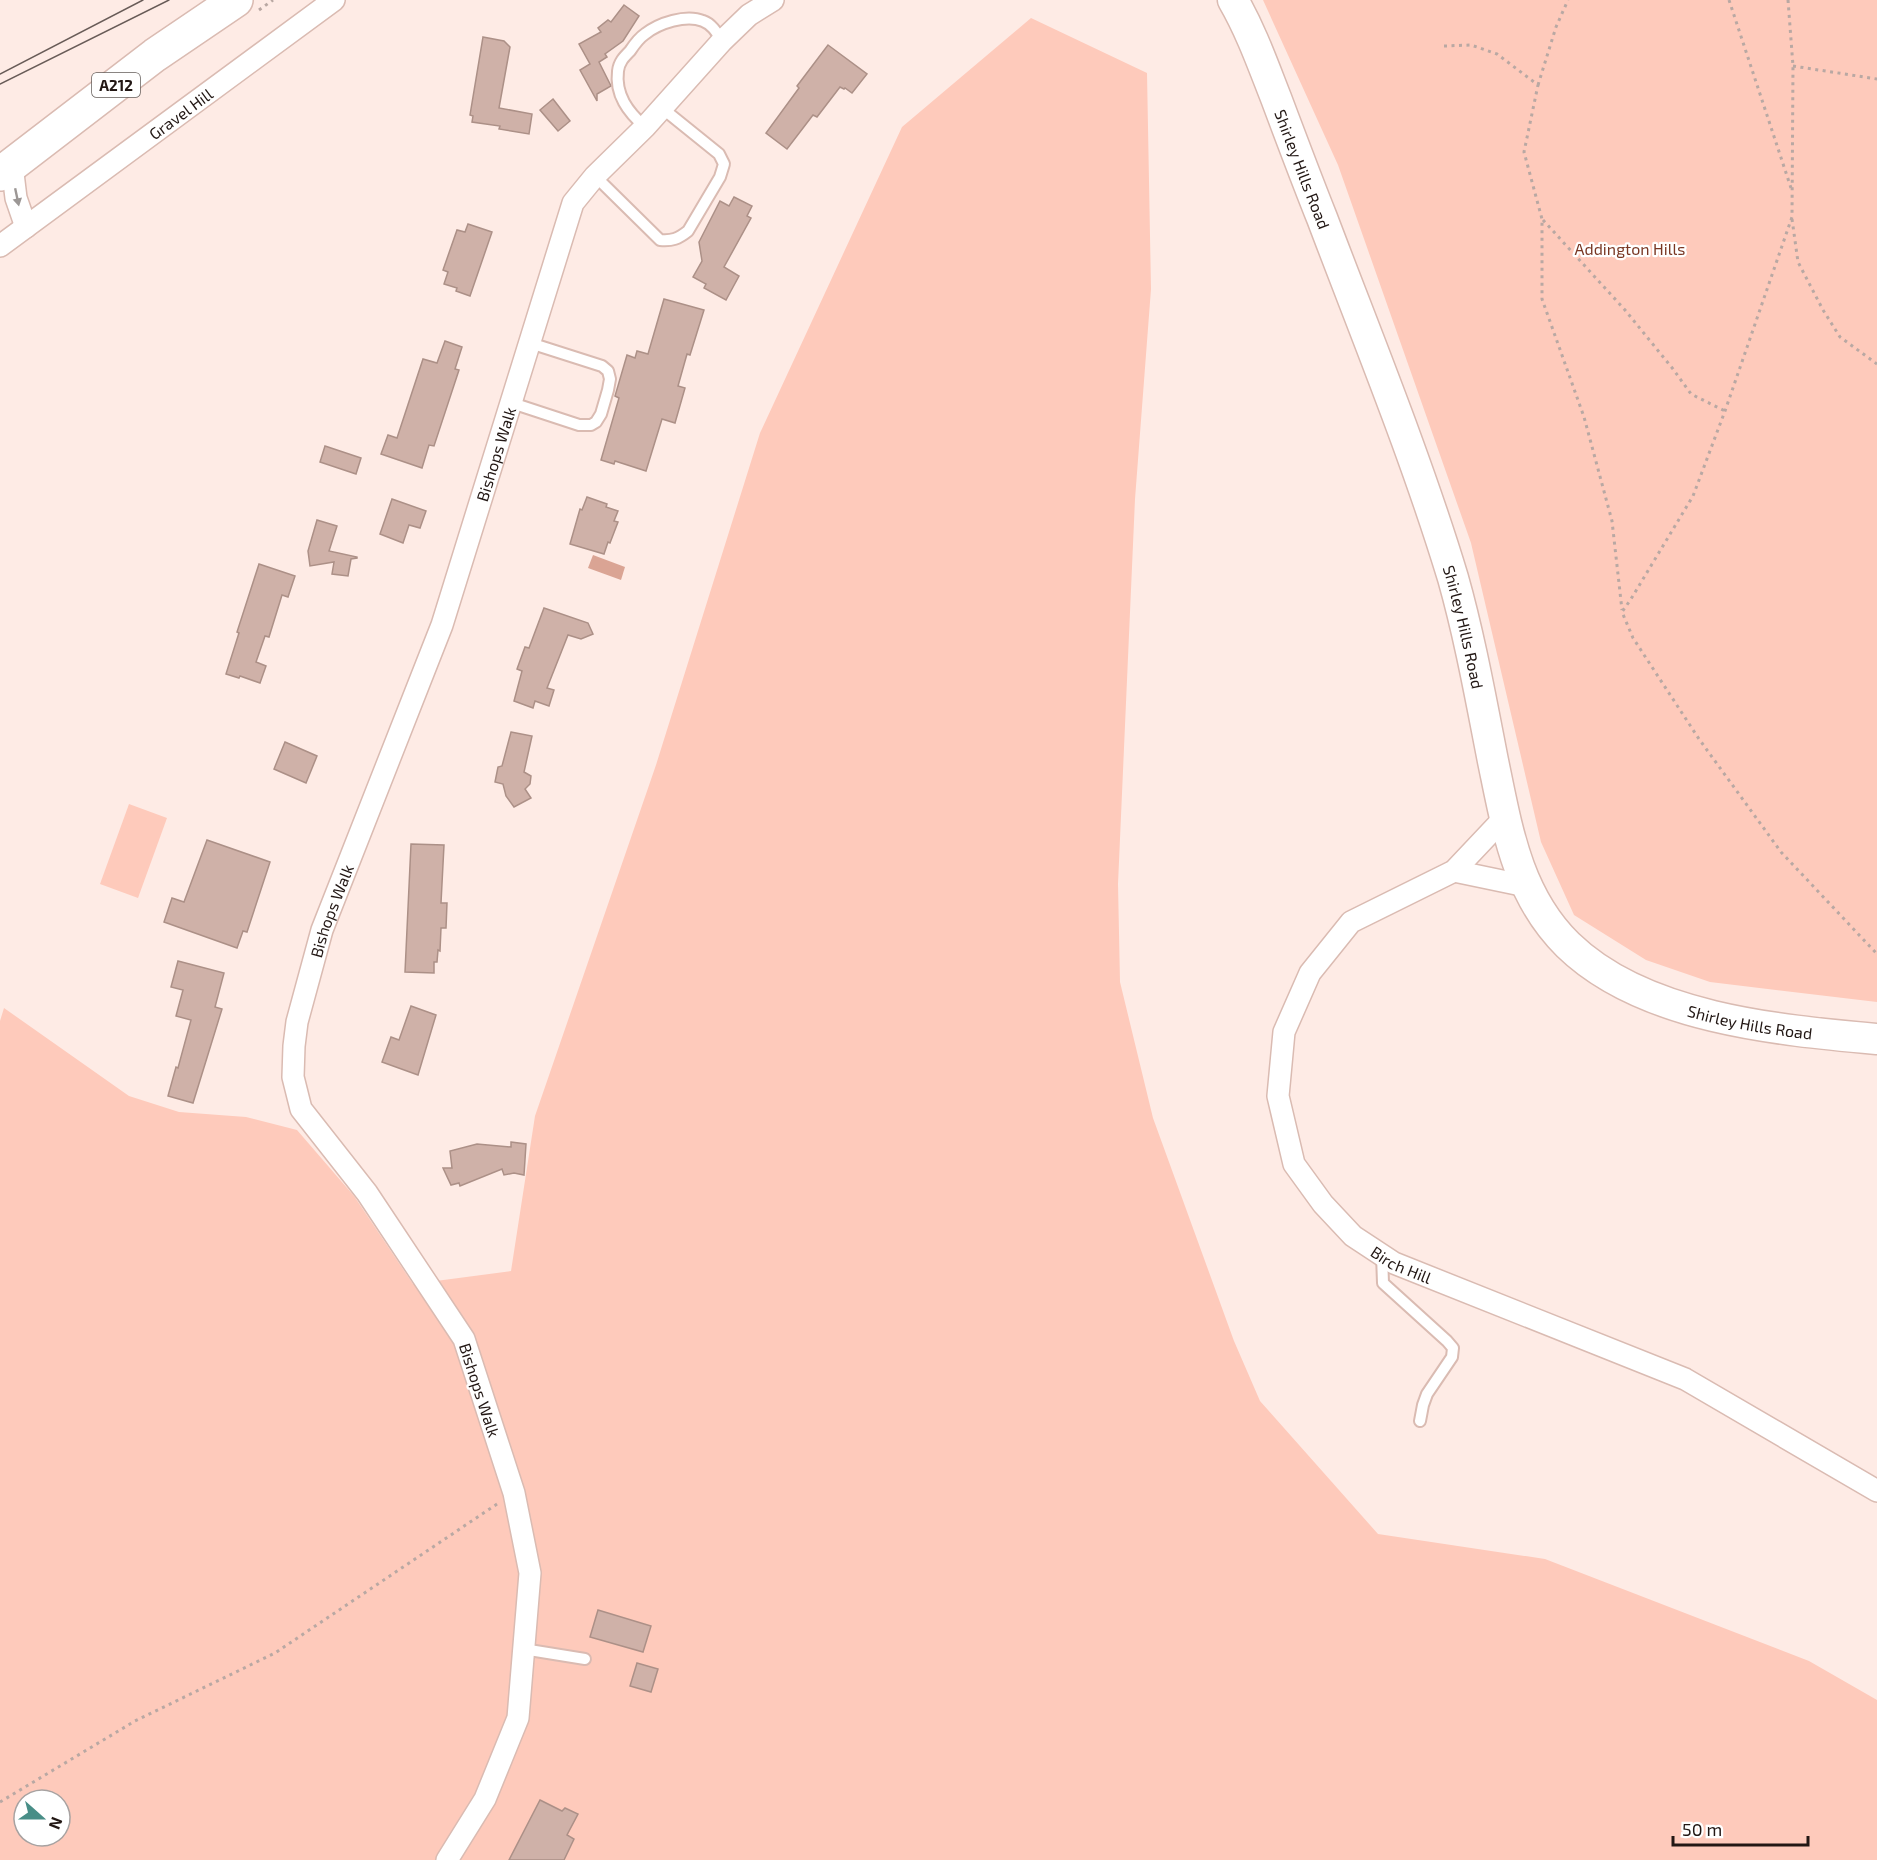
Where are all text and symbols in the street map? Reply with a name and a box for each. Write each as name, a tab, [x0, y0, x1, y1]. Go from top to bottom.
road number: A212	[92, 73, 140, 97]
street label: Gravel Hill	[145, 83, 216, 143]
street label: Shirley Hills Road	[1272, 106, 1335, 231]
one-way arrow	[12, 187, 22, 206]
park label: Addington Hills	[1575, 239, 1685, 258]
street label: Bishops Walk	[472, 404, 519, 503]
street label: Shirley Hills Road	[1440, 563, 1488, 690]
street label: Bishops Walk	[306, 861, 356, 959]
street label: Shirley Hills Road	[1685, 1000, 1814, 1042]
street label: Birch Hill	[1368, 1241, 1435, 1287]
street label: Bishops Walk	[456, 1341, 504, 1439]
north arrow	[12, 1788, 72, 1848]
scale bar	[1673, 1809, 1808, 1847]
text: N	[46, 1815, 67, 1832]
text: 50 m	[1682, 1818, 1722, 1840]

